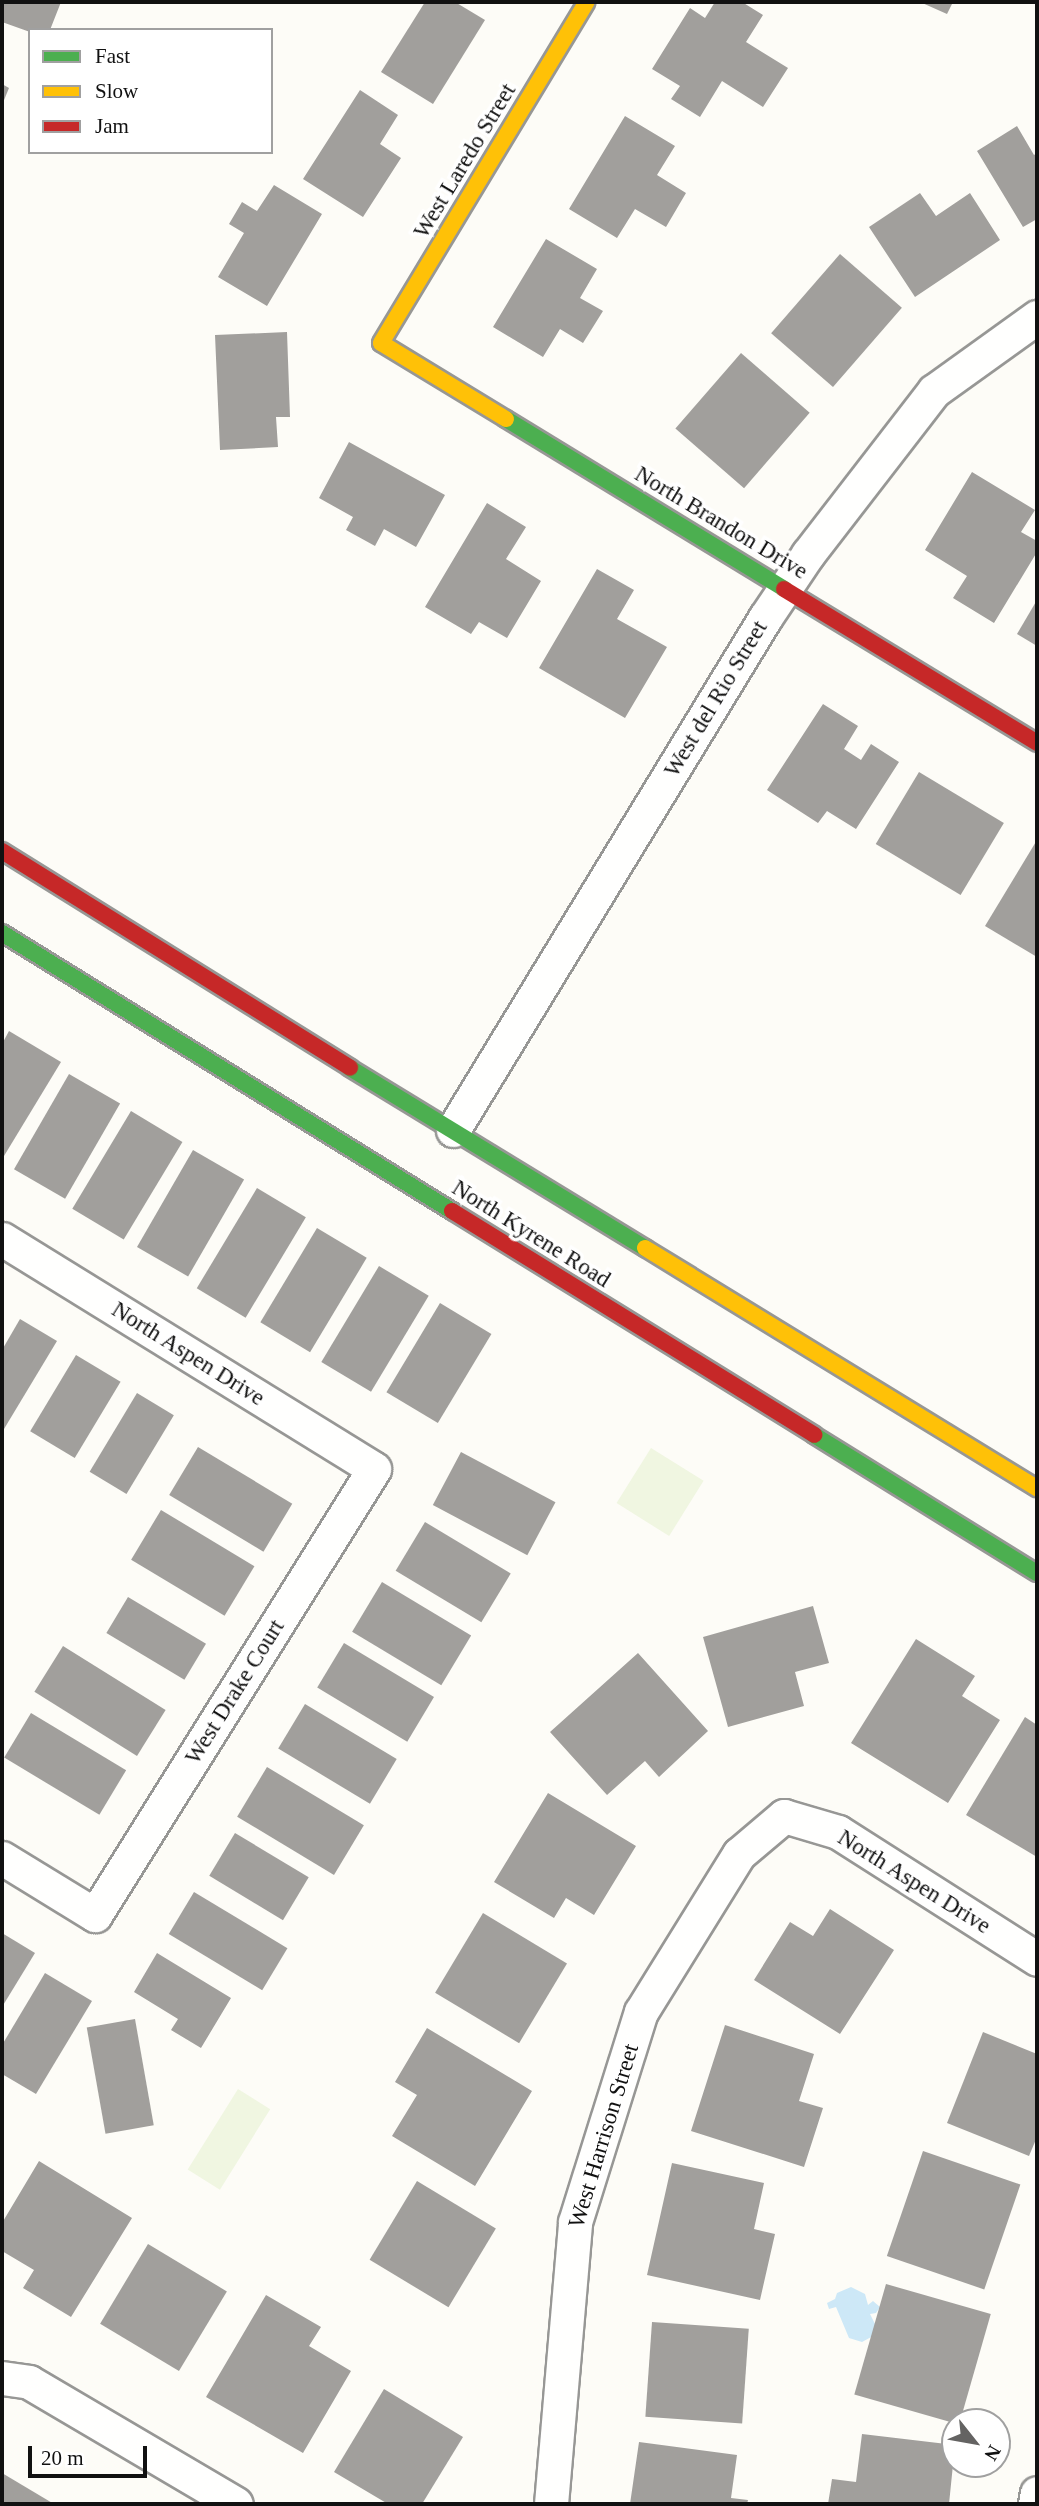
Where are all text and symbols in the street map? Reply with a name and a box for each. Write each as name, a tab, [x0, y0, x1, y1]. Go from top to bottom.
legend	[28, 28, 273, 154]
text: Fast	[95, 44, 130, 68]
text: Slow	[95, 79, 138, 103]
street label: West Laredo Street	[408, 79, 522, 243]
text: Jam	[95, 114, 129, 138]
street label: North Brandon Drive	[630, 461, 812, 585]
street label: West del Rio Street	[658, 616, 774, 782]
street label: North Kyrene Road	[447, 1174, 615, 1294]
street label: North Aspen Drive	[106, 1296, 270, 1412]
street label: West Drake Court	[179, 1615, 291, 1769]
street label: North Aspen Drive	[832, 1824, 996, 1940]
street label: West Harrison Street	[563, 2041, 645, 2231]
north arrow	[941, 2408, 1011, 2478]
scale bar	[32, 2432, 150, 2476]
text: N	[980, 2442, 1005, 2464]
text: 20 m	[41, 2446, 84, 2470]

